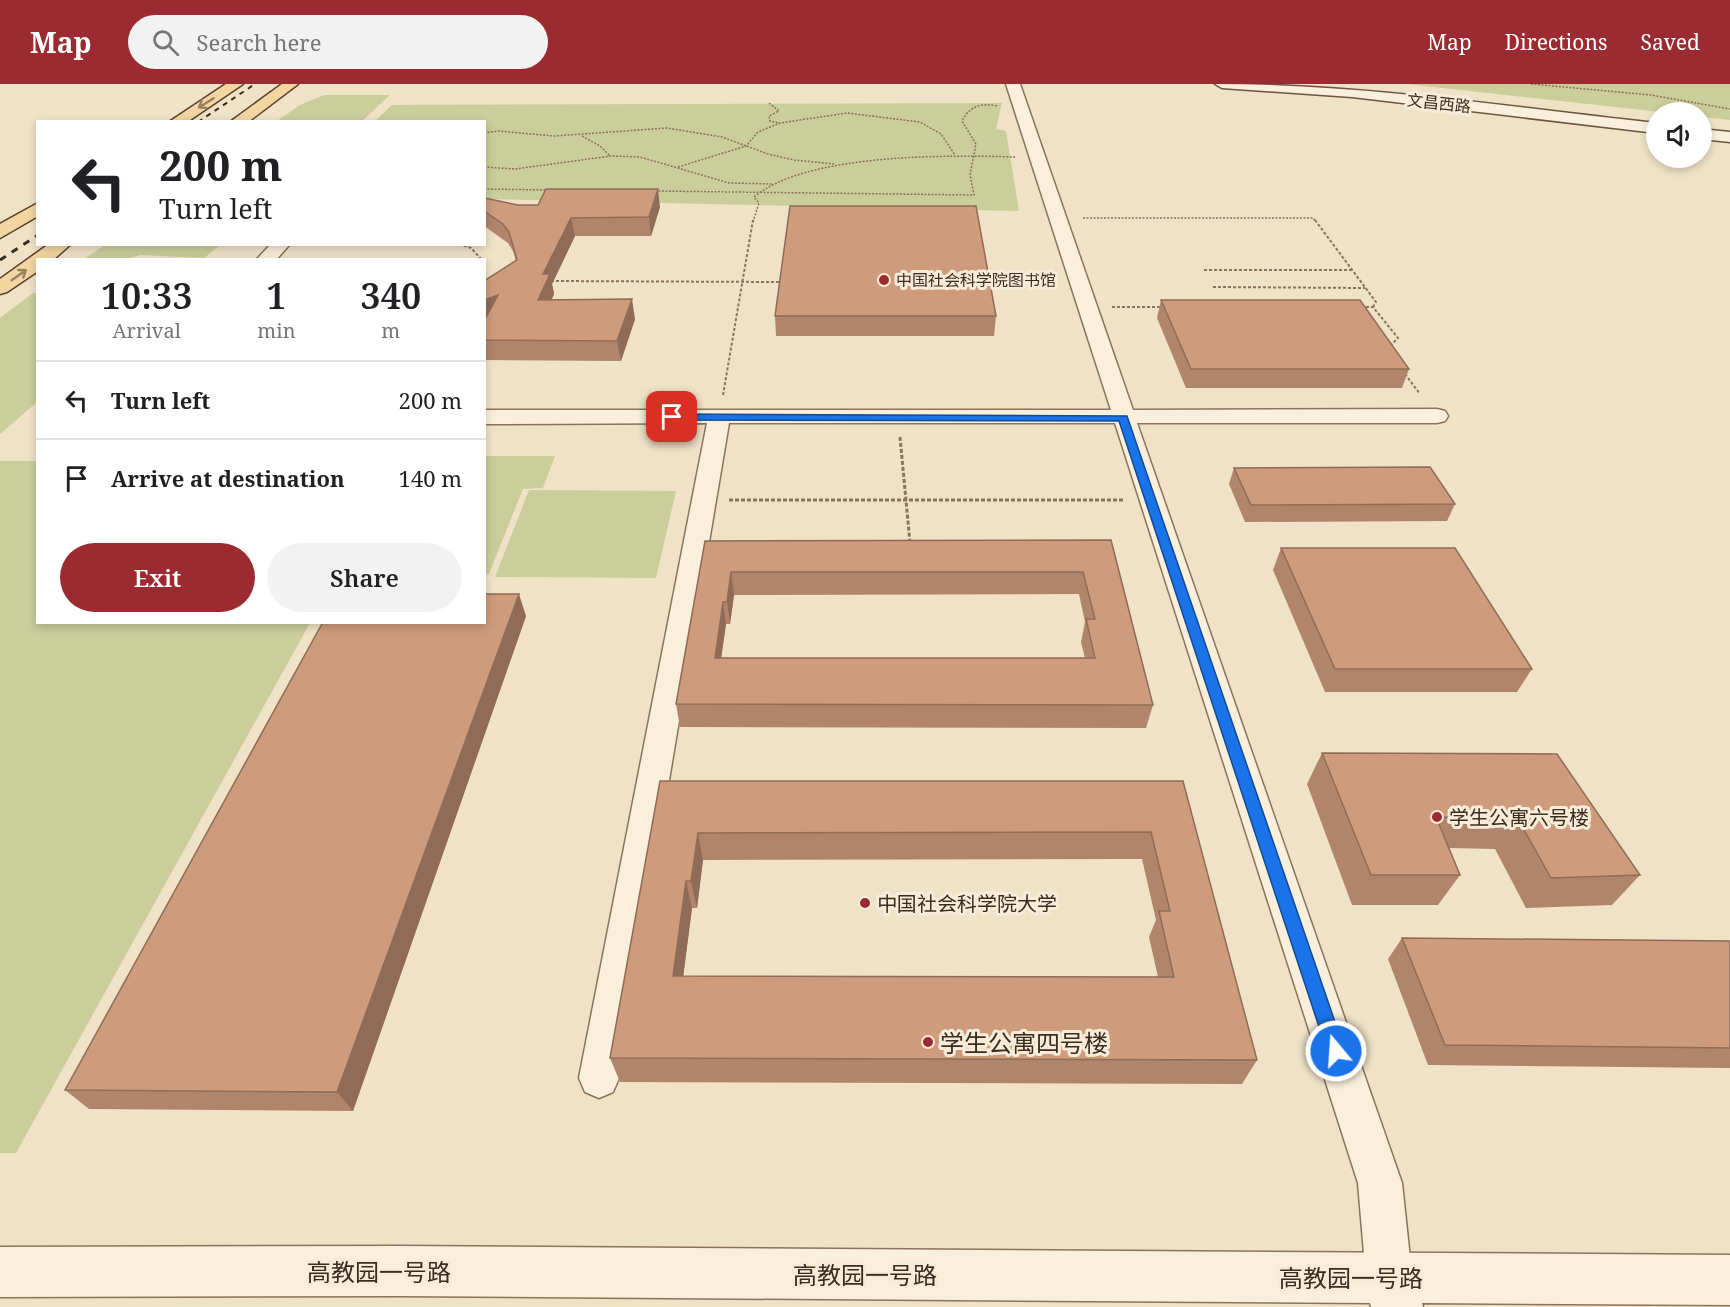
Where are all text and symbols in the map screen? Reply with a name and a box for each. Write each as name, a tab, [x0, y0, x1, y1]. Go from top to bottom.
search box	[128, 15, 548, 69]
text: Map	[30, 23, 92, 61]
icon: search	[149, 26, 182, 59]
text: Search here	[197, 27, 321, 57]
text: Map	[1427, 28, 1472, 56]
text: Directions	[1505, 28, 1607, 56]
text: Saved	[1640, 28, 1700, 56]
street label: 文昌西路	[1406, 89, 1472, 117]
one-way arrow	[198, 97, 215, 109]
map controls	[1646, 102, 1712, 168]
button: sound	[1646, 102, 1712, 168]
text: 200 m	[159, 136, 283, 193]
icon: left	[60, 144, 138, 222]
text: Turn left	[159, 190, 272, 227]
one-way arrow	[10, 269, 26, 281]
place label: 中国社会科学院图书馆	[896, 269, 1056, 291]
text: 10:33	[101, 271, 193, 320]
text: 1	[266, 271, 287, 320]
text: 340	[360, 271, 421, 320]
marker: 中国社会科学院图书馆	[877, 273, 891, 287]
text: Arrival	[112, 317, 181, 344]
text: min	[257, 317, 296, 344]
text: m	[381, 317, 400, 344]
icon: left	[60, 384, 93, 417]
text: Turn left	[111, 385, 210, 415]
text: 200 m	[399, 385, 462, 415]
pin	[646, 391, 697, 442]
icon: arrive	[655, 400, 688, 433]
icon: arrive	[60, 462, 93, 495]
text: Arrive at destination	[111, 463, 345, 493]
text: 140 m	[399, 463, 462, 493]
button: Exit	[60, 543, 255, 612]
button: Share	[267, 543, 462, 612]
place label: 学生公寓六号楼	[1449, 804, 1589, 831]
marker: 学生公寓六号楼	[1430, 810, 1444, 824]
place label: 中国社会科学院大学	[877, 890, 1057, 917]
marker: 中国社会科学院大学	[858, 896, 872, 910]
position arrow	[1304, 1019, 1368, 1083]
place label: 学生公寓四号楼	[940, 1026, 1108, 1059]
marker: 学生公寓四号楼	[921, 1035, 935, 1049]
street label: 高教园一号路	[307, 1255, 451, 1288]
street label: 高教园一号路	[793, 1258, 937, 1291]
street label: 高教园一号路	[1279, 1261, 1423, 1294]

